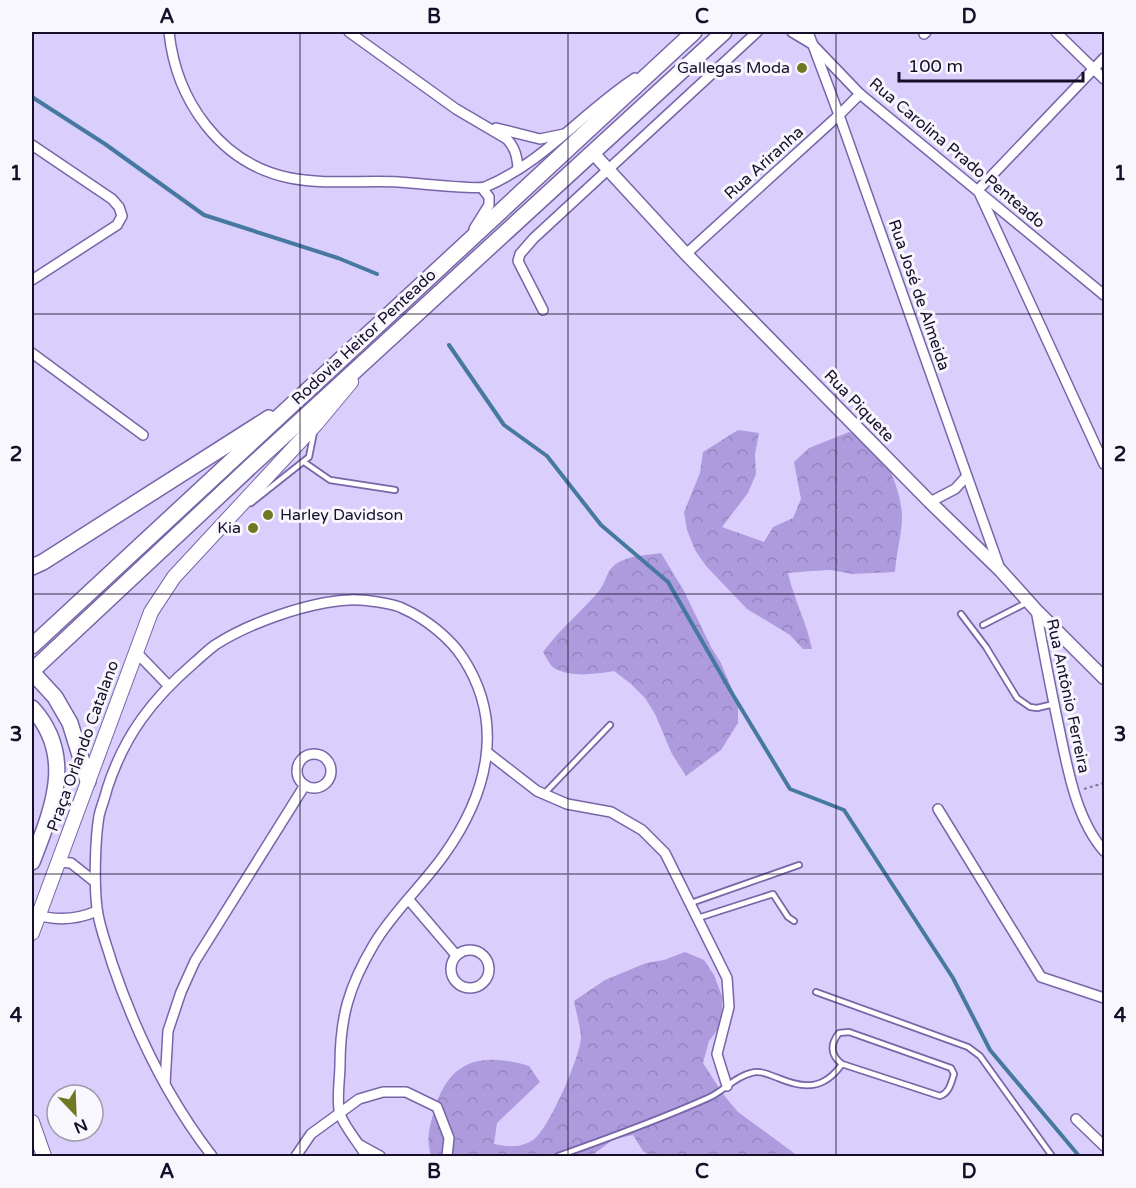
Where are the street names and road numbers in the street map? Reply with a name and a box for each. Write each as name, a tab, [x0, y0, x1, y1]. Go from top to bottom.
street label: Rua Carolina Prado Penteado	[865, 73, 1049, 233]
street label: Rua Ariranha	[720, 122, 808, 204]
street label: Rua José de Almeida	[884, 217, 954, 373]
street label: Rodovia Heitor Penteado	[288, 265, 440, 409]
street label: Rua Piquete	[820, 366, 898, 446]
street label: Rua Antônio Ferreira	[1042, 617, 1094, 775]
street label: Praça Orlando Catalano	[43, 658, 123, 834]

